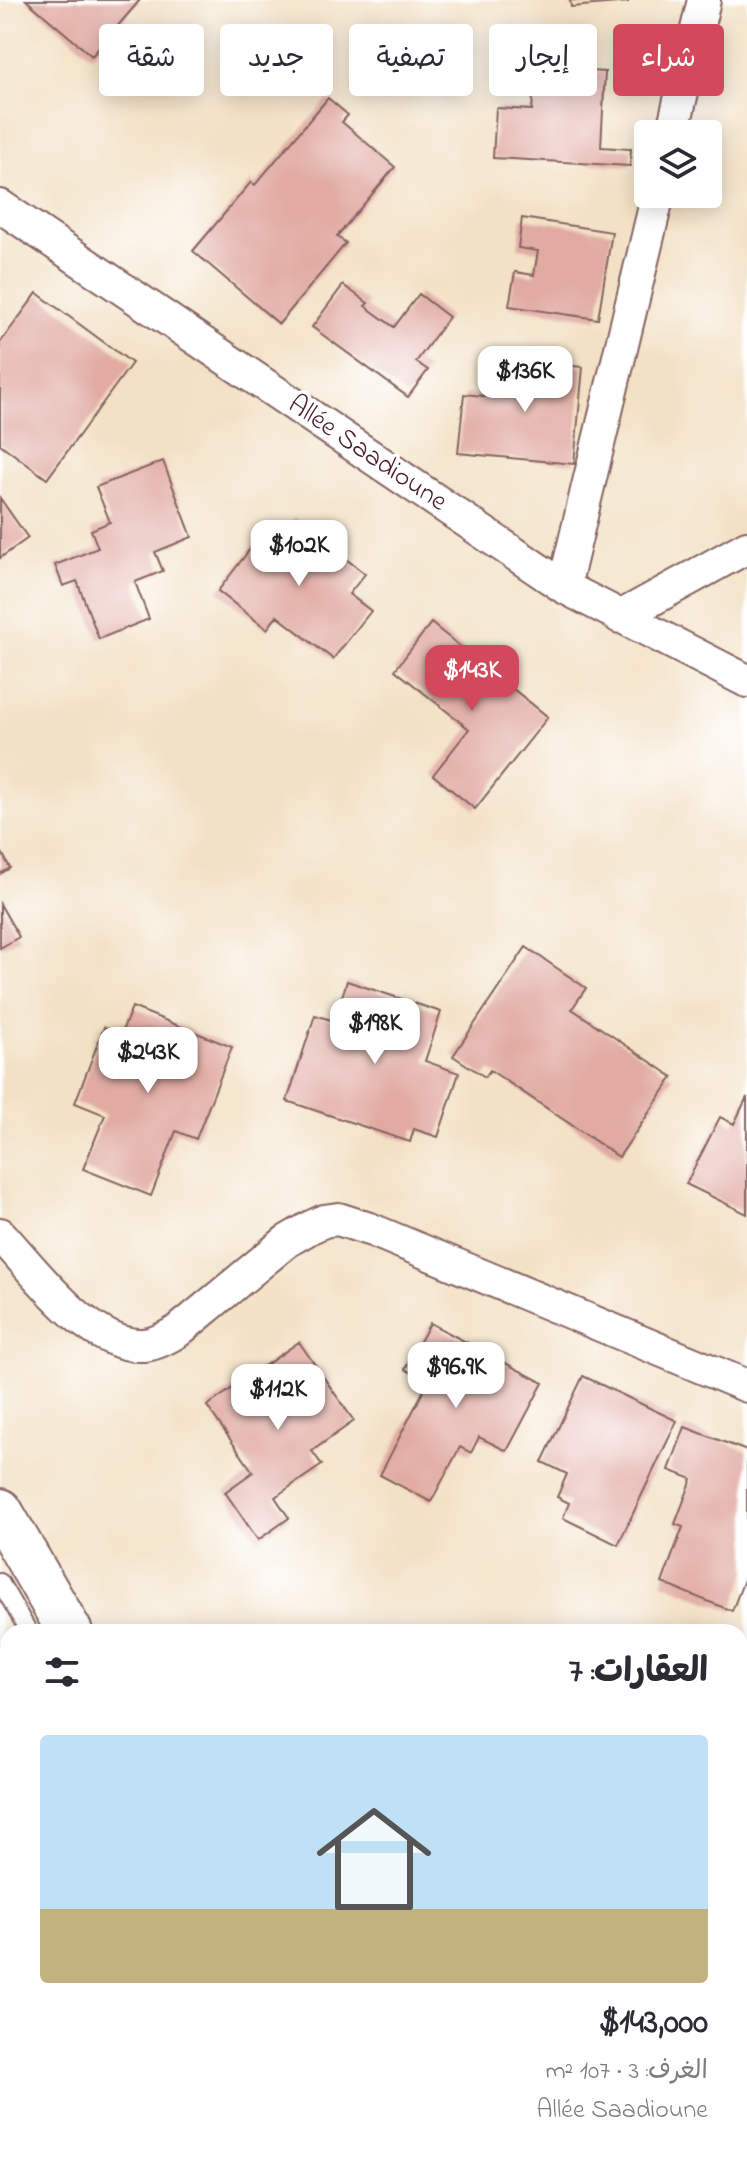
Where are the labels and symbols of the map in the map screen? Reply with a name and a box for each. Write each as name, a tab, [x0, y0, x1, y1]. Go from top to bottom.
pin: $136K	[469, 346, 581, 414]
street label: Allée Saadioune	[279, 385, 455, 523]
pin: $102K	[243, 520, 355, 588]
pin: $143K	[416, 645, 528, 713]
pin: $198K	[319, 998, 431, 1066]
pin: $243K	[92, 1027, 204, 1095]
pin: $96.9K	[391, 1342, 521, 1410]
pin: $112K	[222, 1364, 334, 1432]

